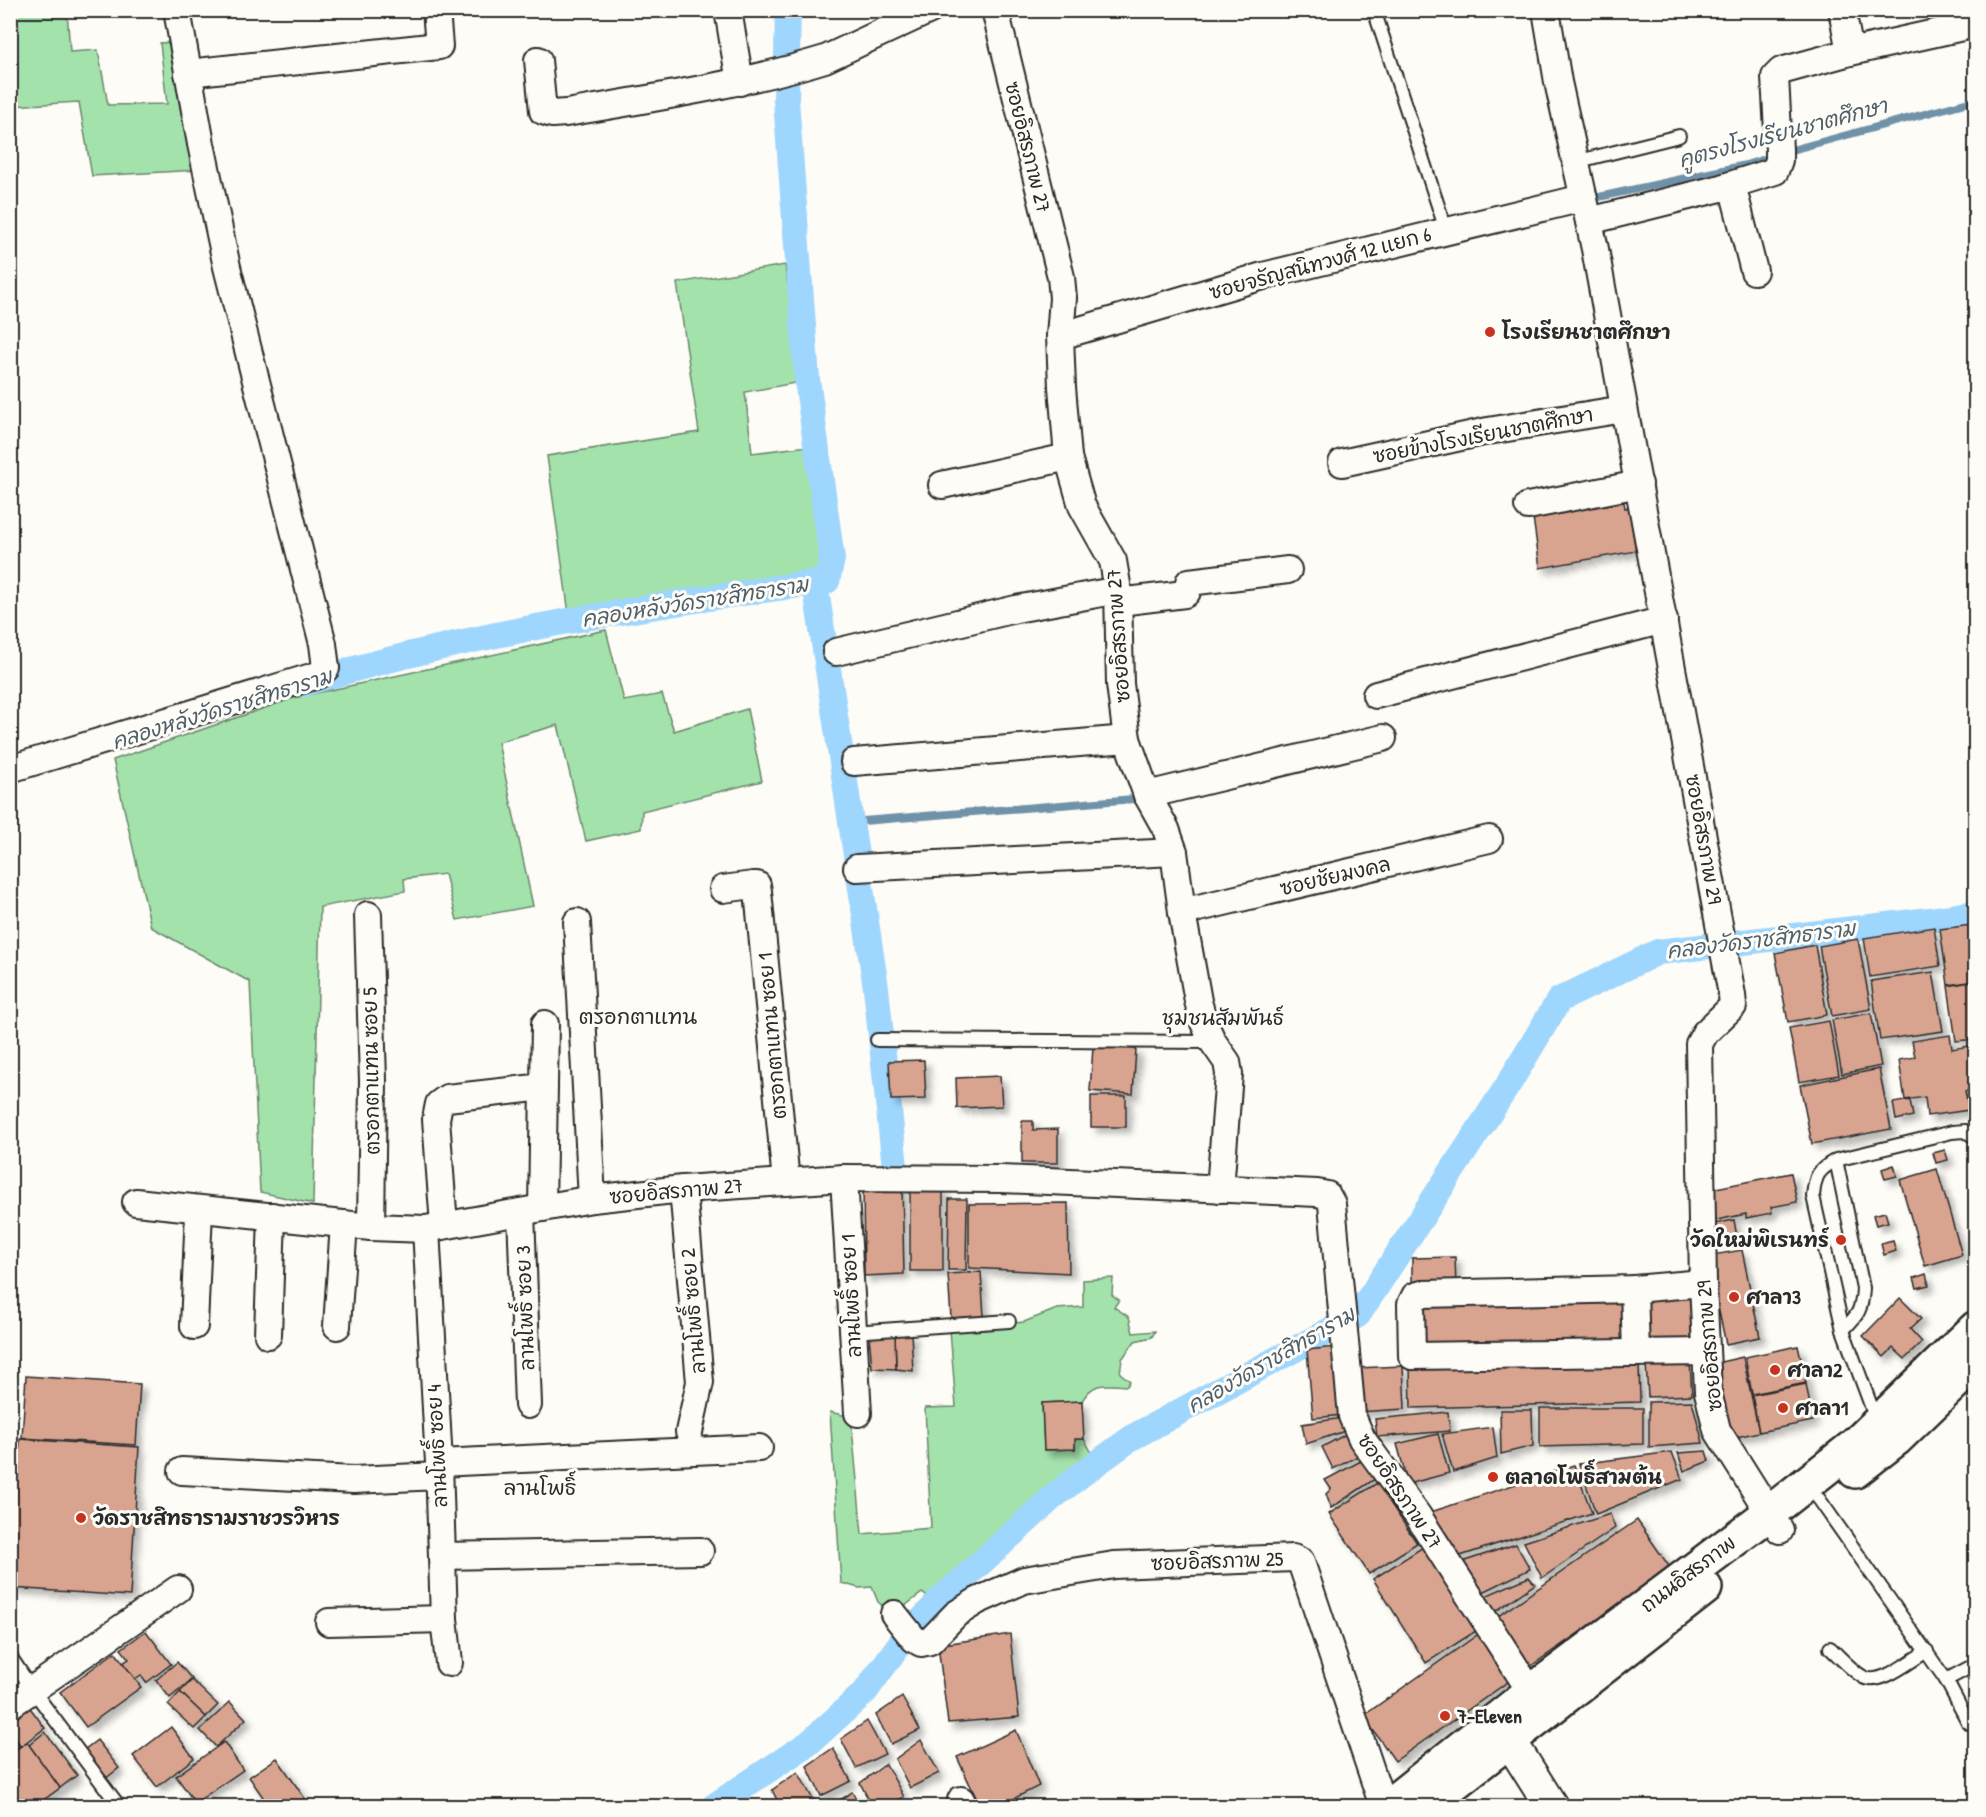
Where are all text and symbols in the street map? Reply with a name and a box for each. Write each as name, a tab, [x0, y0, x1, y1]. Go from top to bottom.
street label: ซอยอิสรภาพ 27	[999, 79, 1058, 215]
water label: คูตรงโรงเรียนชาตศึกษา	[1675, 90, 1893, 176]
street label: ซอยจรัญสนิทวงศ์ 12 แยก 6	[1206, 220, 1434, 305]
place label: โรงเรียนชาตศึกษา	[1501, 318, 1670, 345]
marker: โรงเรียนชาตศึกษา	[1483, 325, 1497, 339]
street label: ซอยข้างโรงเรียนชาตศึกษา	[1370, 400, 1595, 469]
street label: ซอยอิสรภาพ 27	[1099, 568, 1136, 704]
water label: คลองหลังวัดราชสิทธาราม	[580, 569, 812, 634]
water label: คลองหลังวัดราชสิทธาราม	[108, 661, 337, 756]
street label: ซอยอิสรภาพ 29	[1680, 772, 1729, 906]
street label: ซอยชัยมงคล	[1277, 850, 1393, 901]
water label: คลองวัดราชสิทธาราม	[1665, 913, 1859, 965]
street label: ตรอกตาแทน ซอย 1	[751, 952, 792, 1120]
street label: ตรอกตาแทน ซอย 5	[356, 986, 385, 1155]
district label: ตรอกตาแทน	[579, 1002, 697, 1031]
district label: ชุมชนสัมพันธ์	[1162, 1003, 1284, 1034]
street label: ซอยอิสรภาพ 27	[608, 1171, 744, 1210]
place label: วัดใหม่พิเรนทร์	[1690, 1226, 1829, 1253]
marker: วัดใหม่พิเรนทร์	[1834, 1233, 1848, 1247]
street label: ลานโพธิ์ ซอย 1	[830, 1234, 867, 1359]
street label: ลานโพธิ์ ซอย 3	[505, 1245, 540, 1371]
street label: ลานโพธิ์ ซอย 2	[669, 1247, 711, 1375]
street label: ซอยอิสรภาพ 29	[1689, 1279, 1728, 1413]
place label: ศาลา3	[1746, 1283, 1801, 1310]
marker: ศาลา3	[1727, 1290, 1741, 1304]
water label: คลองวัดราชสิทธาราม	[1181, 1299, 1362, 1419]
place label: ศาลา2	[1787, 1356, 1843, 1383]
marker: ศาลา2	[1768, 1363, 1782, 1377]
street label: ลานโพธิ์ ซอย 4	[416, 1384, 453, 1509]
place label: ศาลา1	[1795, 1394, 1848, 1421]
marker: ศาลา1	[1776, 1401, 1790, 1415]
street label: ซอยอิสรภาพ 27	[1352, 1428, 1449, 1554]
place label: ตลาดโพธิ์สามต้น	[1505, 1459, 1662, 1490]
district label: ลานโพธิ์	[503, 1470, 577, 1502]
marker: ตลาดโพธิ์สามต้น	[1486, 1470, 1500, 1484]
place label: วัดราชสิทธารามราชวรวิหาร	[93, 1504, 340, 1531]
marker: วัดราชสิทธารามราชวรวิหาร	[74, 1511, 88, 1525]
street label: ถนนอิสรภาพ	[1635, 1529, 1741, 1618]
street label: ซอยอิสรภาพ 25	[1150, 1545, 1284, 1576]
place label: 7-Eleven	[1456, 1702, 1522, 1729]
marker: 7-Eleven	[1438, 1709, 1452, 1723]

